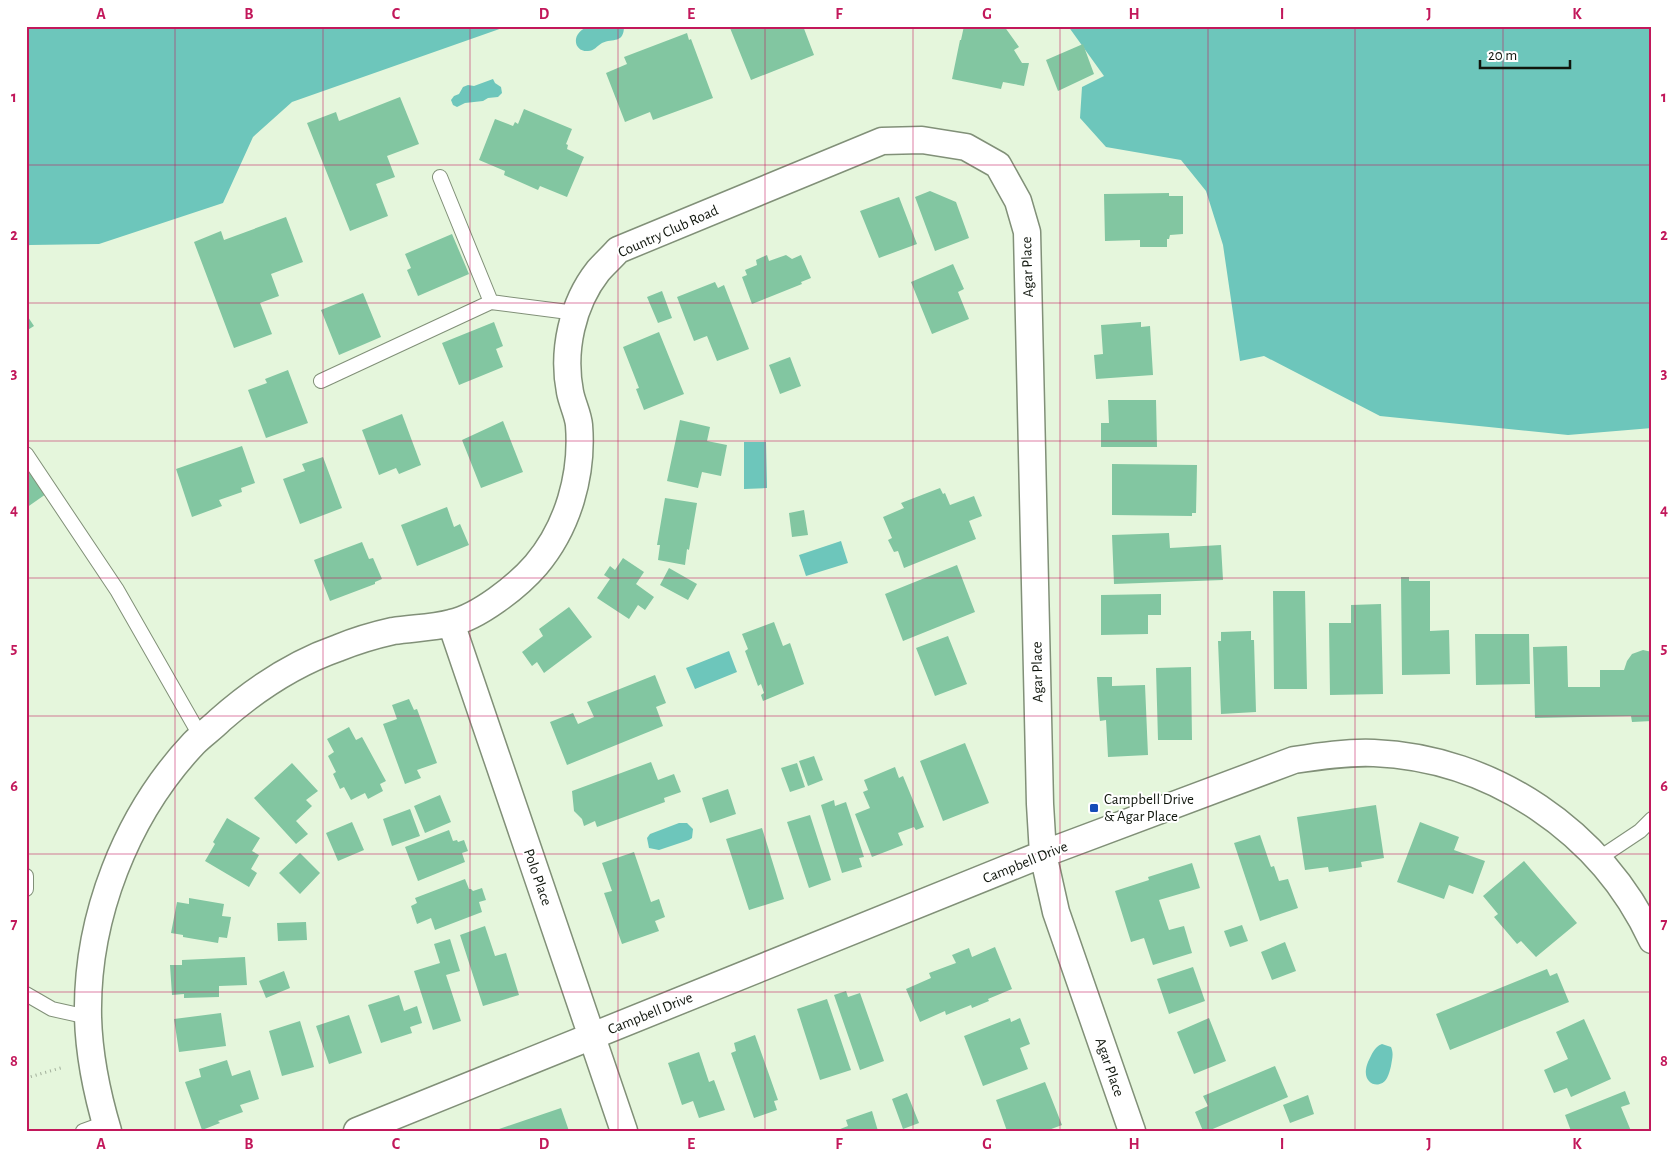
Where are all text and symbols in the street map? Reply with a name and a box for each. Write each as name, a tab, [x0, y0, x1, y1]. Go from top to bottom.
text: A	[96, 6, 106, 22]
text: B	[244, 6, 254, 22]
text: C	[392, 6, 401, 22]
text: D	[539, 6, 550, 22]
text: E	[687, 6, 695, 22]
text: F	[835, 6, 843, 22]
text: G	[982, 6, 992, 22]
text: H	[1128, 6, 1140, 22]
text: I	[1280, 6, 1284, 22]
text: J	[1426, 6, 1432, 22]
text: K	[1572, 6, 1582, 22]
scale bar	[1480, 38, 1570, 70]
text: 20 m	[1488, 48, 1517, 63]
text: 1	[11, 89, 17, 105]
text: 1	[1661, 89, 1667, 105]
street label: Country Club Road	[616, 203, 721, 260]
text: 2	[10, 227, 18, 243]
text: 2	[1660, 227, 1668, 243]
street label: Agar Place	[1019, 236, 1036, 298]
text: 3	[11, 365, 18, 381]
text: 3	[1661, 365, 1668, 381]
text: 4	[10, 502, 18, 518]
text: 4	[1660, 502, 1668, 518]
text: 5	[11, 640, 18, 656]
text: 5	[1661, 640, 1668, 656]
street label: Agar Place	[1029, 641, 1046, 703]
text: 6	[10, 778, 18, 794]
text: 6	[1660, 778, 1668, 794]
place label: Campbell Drive & Agar Place	[1104, 792, 1194, 824]
marker: Campbell Drive & Agar Place	[1088, 802, 1100, 814]
street label: Campbell Drive	[981, 839, 1070, 886]
street label: Polo Place	[521, 847, 554, 908]
text: 7	[11, 916, 18, 932]
text: 7	[1661, 916, 1668, 932]
street label: Campbell Drive	[606, 990, 695, 1037]
street label: Agar Place	[1093, 1036, 1127, 1099]
text: 8	[10, 1053, 18, 1069]
text: 8	[1660, 1053, 1668, 1069]
text: A	[96, 1136, 106, 1152]
text: B	[244, 1136, 254, 1152]
text: C	[392, 1136, 401, 1152]
text: D	[539, 1136, 550, 1152]
text: E	[687, 1136, 695, 1152]
text: F	[835, 1136, 843, 1152]
text: G	[982, 1136, 992, 1152]
text: H	[1128, 1136, 1140, 1152]
text: I	[1280, 1136, 1284, 1152]
text: J	[1426, 1136, 1432, 1152]
text: K	[1572, 1136, 1582, 1152]

